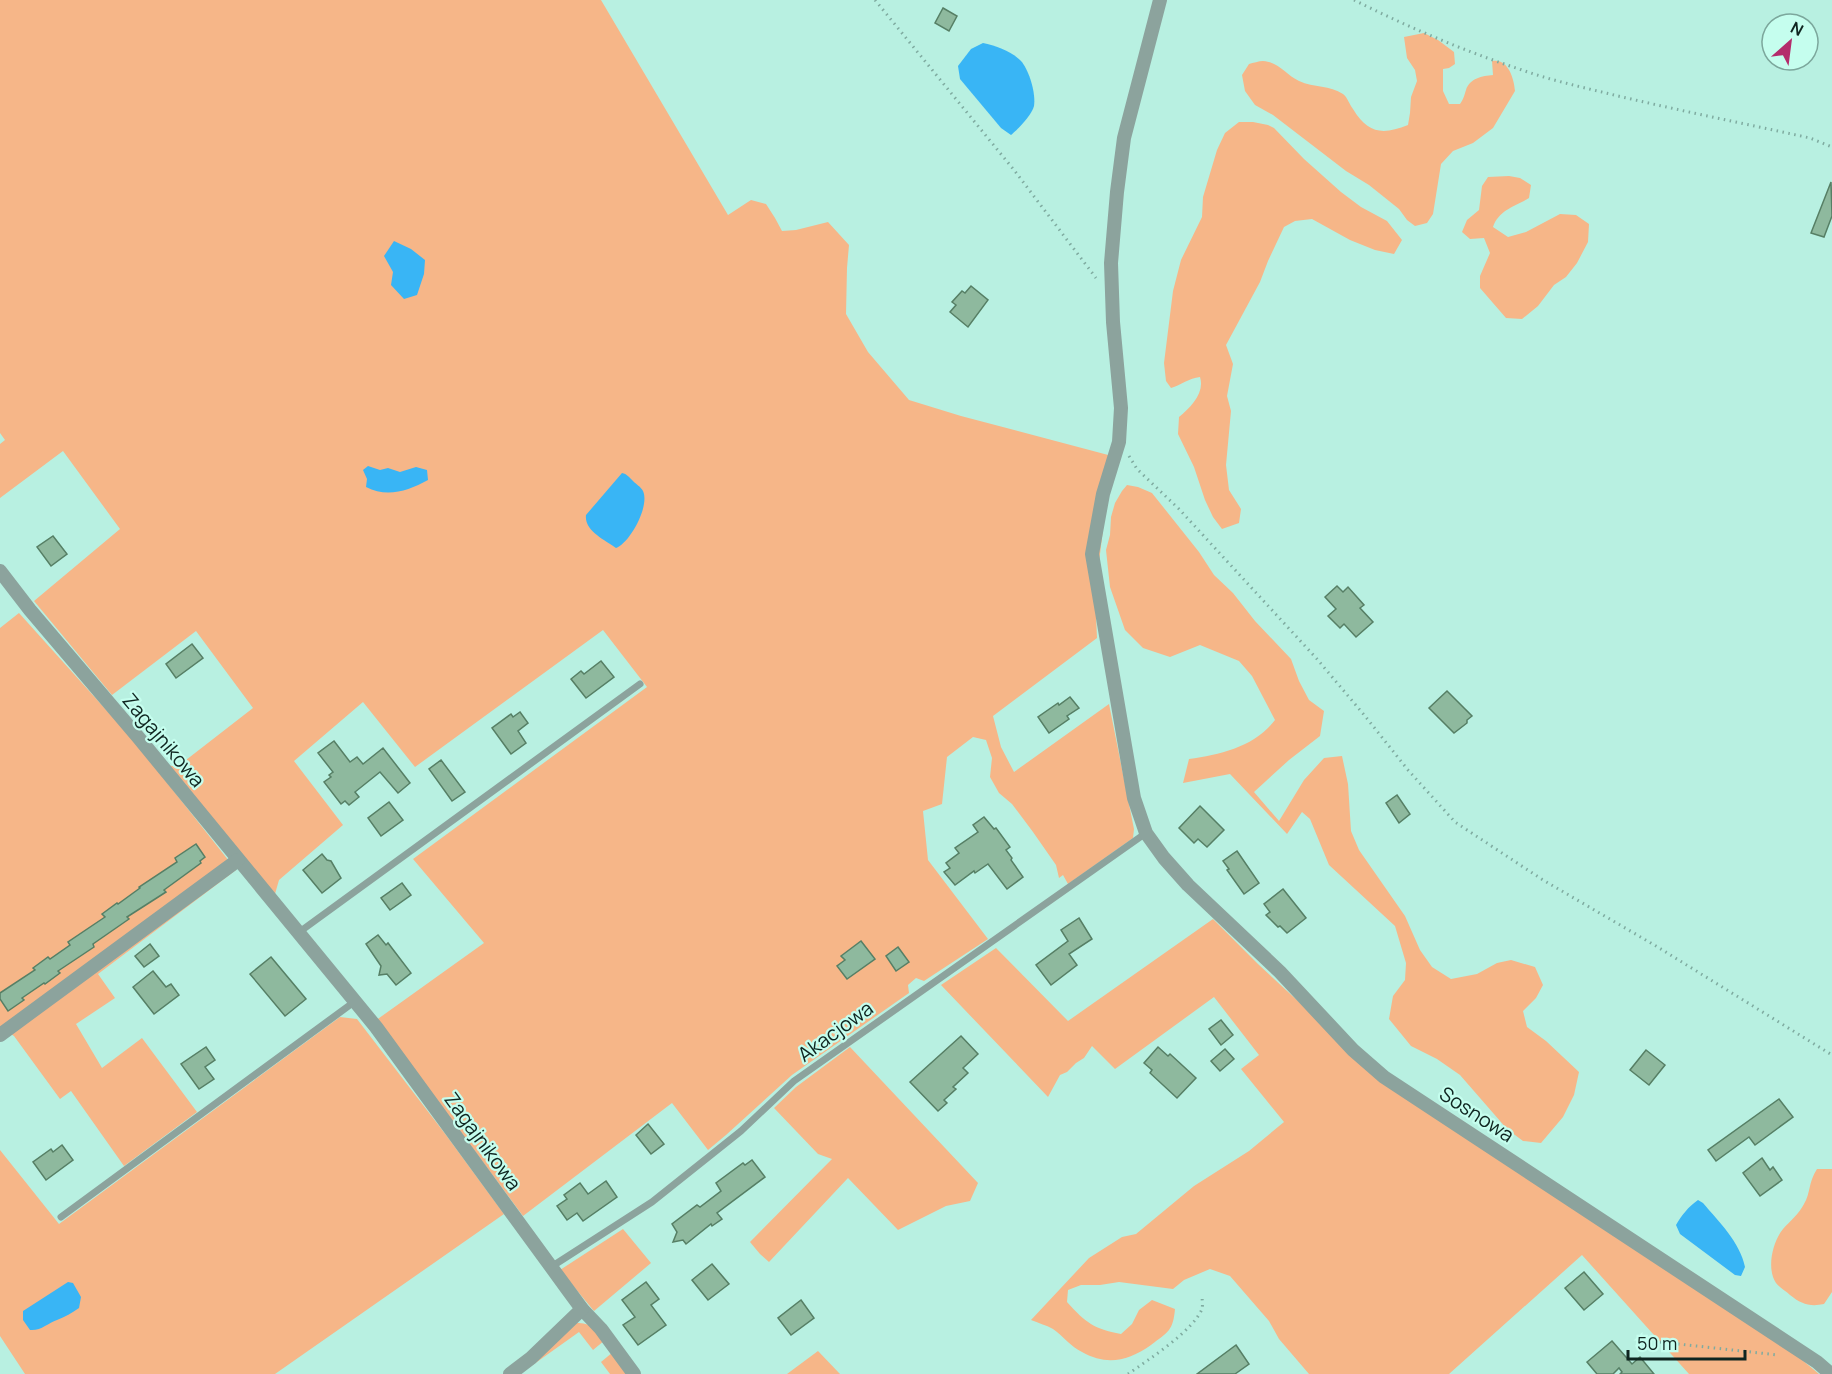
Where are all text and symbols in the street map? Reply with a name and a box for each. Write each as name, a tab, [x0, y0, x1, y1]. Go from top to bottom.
north arrow	[1760, 12, 1820, 72]
text: N	[1787, 16, 1807, 41]
street label: Zagajnikowa	[117, 687, 211, 793]
street label: Akacjowa	[792, 994, 878, 1068]
street label: Sosnowa	[1435, 1080, 1519, 1148]
street label: Zagajnikowa	[438, 1087, 528, 1195]
scale bar	[1628, 1323, 1745, 1361]
text: 50 m	[1637, 1331, 1677, 1355]

